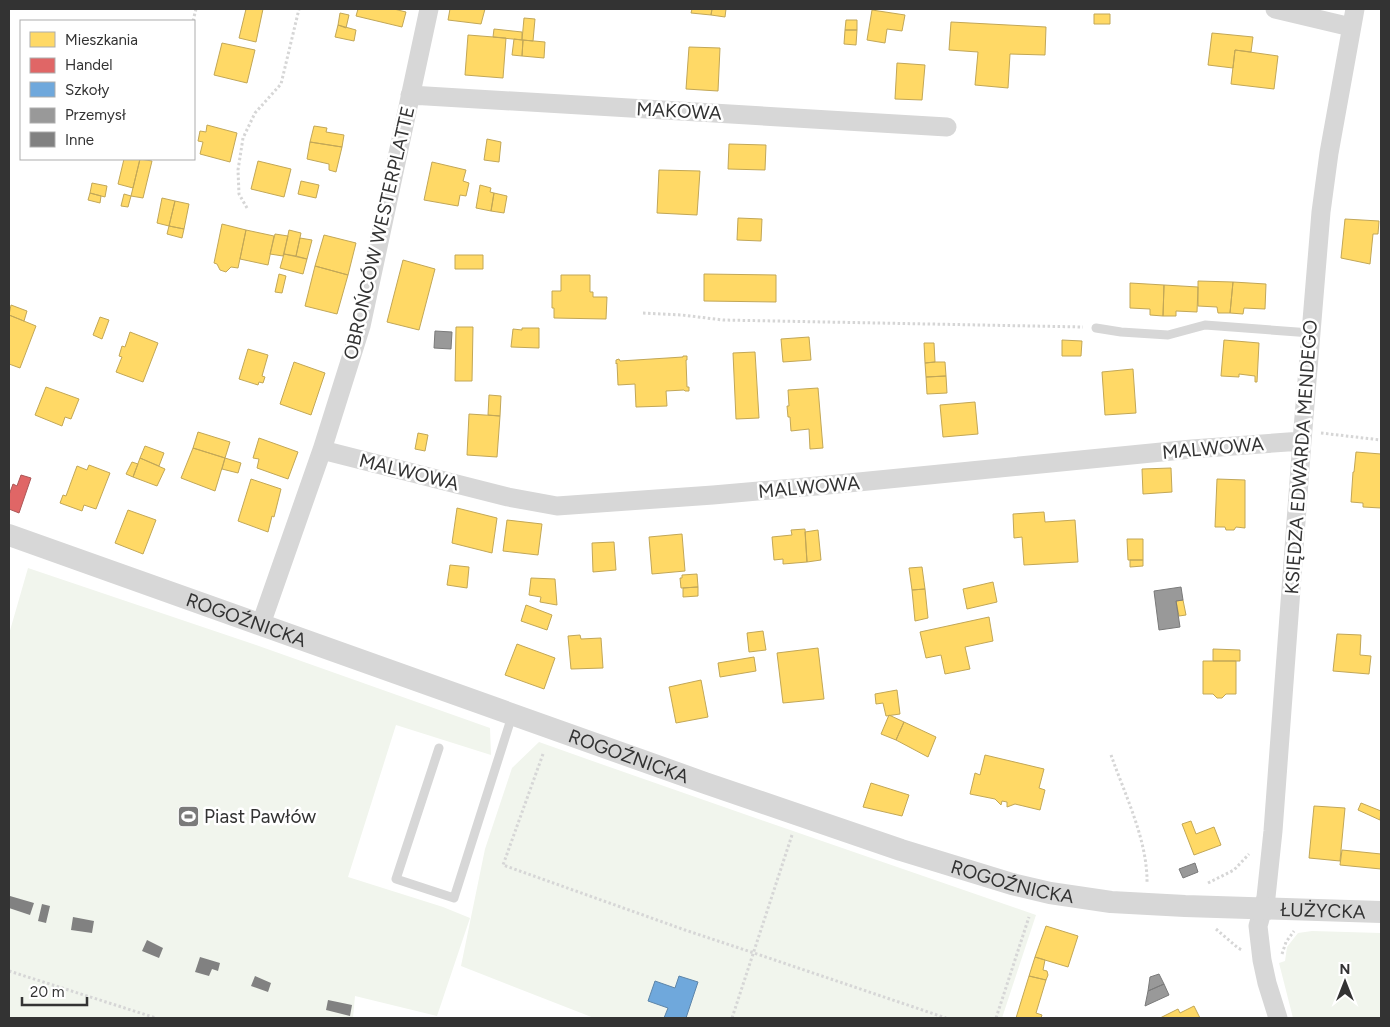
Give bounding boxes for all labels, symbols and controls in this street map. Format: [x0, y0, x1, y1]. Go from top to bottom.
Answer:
legend [20, 20, 195, 160]
text: Mieszkania [65, 31, 138, 49]
text: Handel [65, 56, 113, 74]
text: Szkoły [65, 81, 110, 99]
street label: MAKOWA [636, 97, 722, 125]
street label: OBROŃCÓW WESTERPLATTE [339, 104, 419, 362]
text: Przemysł [65, 106, 126, 124]
text: Inne [65, 131, 94, 149]
street label: KSIĘDZA EDWARDA MENDEGO [1280, 319, 1322, 595]
street label: MALWOWA [1161, 432, 1265, 464]
street label: MALWOWA [357, 448, 461, 496]
street label: MALWOWA [757, 471, 861, 503]
street label: ROGOŹNICKA [183, 588, 310, 652]
street label: ROGOŹNICKA [566, 724, 692, 788]
sports icon: Piast Pawłów [176, 804, 200, 828]
place label: Piast Pawłów [204, 805, 316, 828]
street label: ROGOŹNICKA [948, 855, 1075, 908]
street label: ŁUŻYCKA [1280, 897, 1366, 923]
north arrow [1320, 957, 1370, 1007]
text: N [1340, 961, 1350, 978]
scale bar [22, 974, 88, 1006]
text: 20 m [30, 983, 64, 1001]

